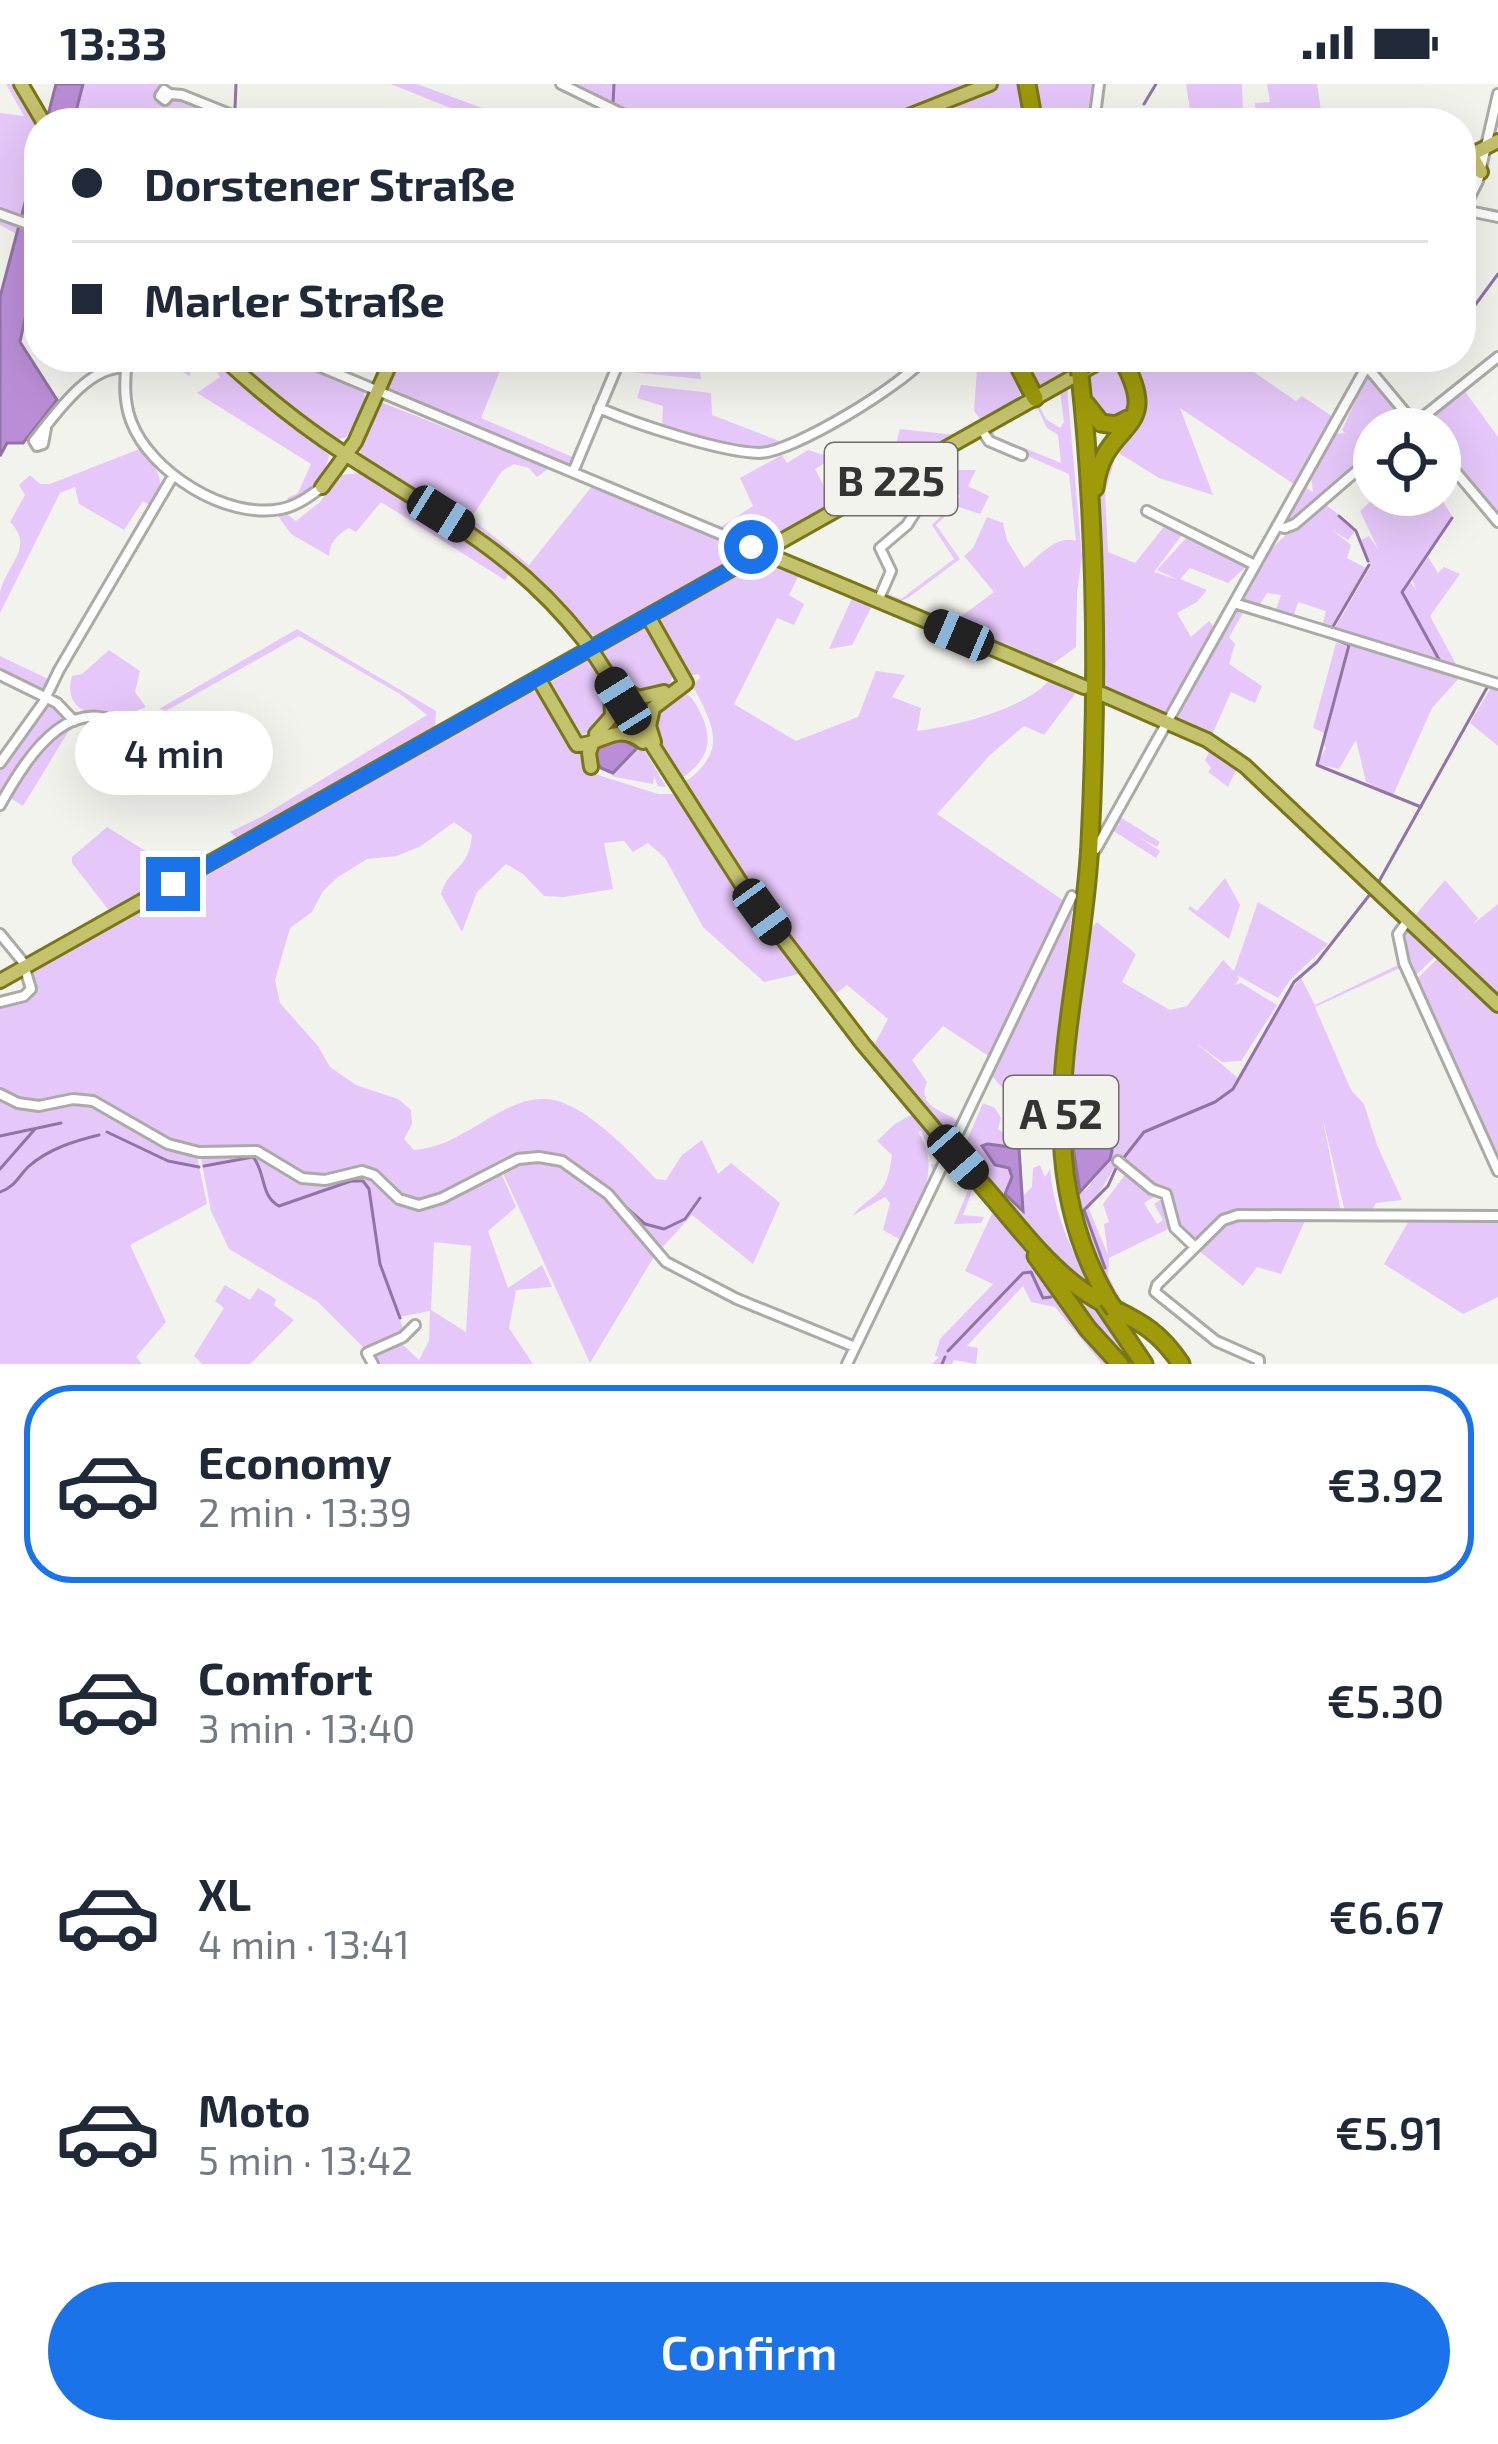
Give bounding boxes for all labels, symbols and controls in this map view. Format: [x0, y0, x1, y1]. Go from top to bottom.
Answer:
text: 13:33 [60, 15, 168, 69]
text: Dorstener Straße [144, 156, 515, 210]
text: Marler Straße [144, 272, 445, 326]
map controls [1353, 408, 1461, 516]
button: locate [1353, 408, 1461, 516]
road number: B 225 [825, 443, 957, 515]
car [401, 480, 481, 548]
route start [724, 520, 778, 574]
car [919, 604, 999, 666]
car [589, 661, 657, 741]
callout: 4 min [74, 710, 272, 794]
text: 4 min [124, 729, 224, 776]
route end [146, 857, 200, 911]
car [726, 872, 798, 952]
road number: A 52 [1004, 1076, 1118, 1148]
car [921, 1118, 995, 1196]
icon: car [54, 1430, 162, 1538]
text: Economy [198, 1434, 392, 1488]
text: €3.92 [1327, 1457, 1444, 1511]
text: 2 min · 13:39 [198, 1488, 412, 1535]
icon: car [54, 1646, 162, 1754]
text: Comfort [198, 1650, 373, 1704]
text: €5.30 [1327, 1673, 1444, 1727]
text: 3 min · 13:40 [198, 1704, 415, 1751]
icon: car [54, 1862, 162, 1970]
text: XL [198, 1866, 251, 1920]
text: €6.67 [1329, 1889, 1444, 1943]
text: 4 min · 13:41 [198, 1920, 410, 1967]
icon: car [54, 2078, 162, 2186]
text: Moto [198, 2082, 311, 2136]
text: €5.91 [1335, 2105, 1444, 2159]
text: 5 min · 13:42 [198, 2136, 413, 2183]
button: Confirm [48, 2282, 1450, 2420]

